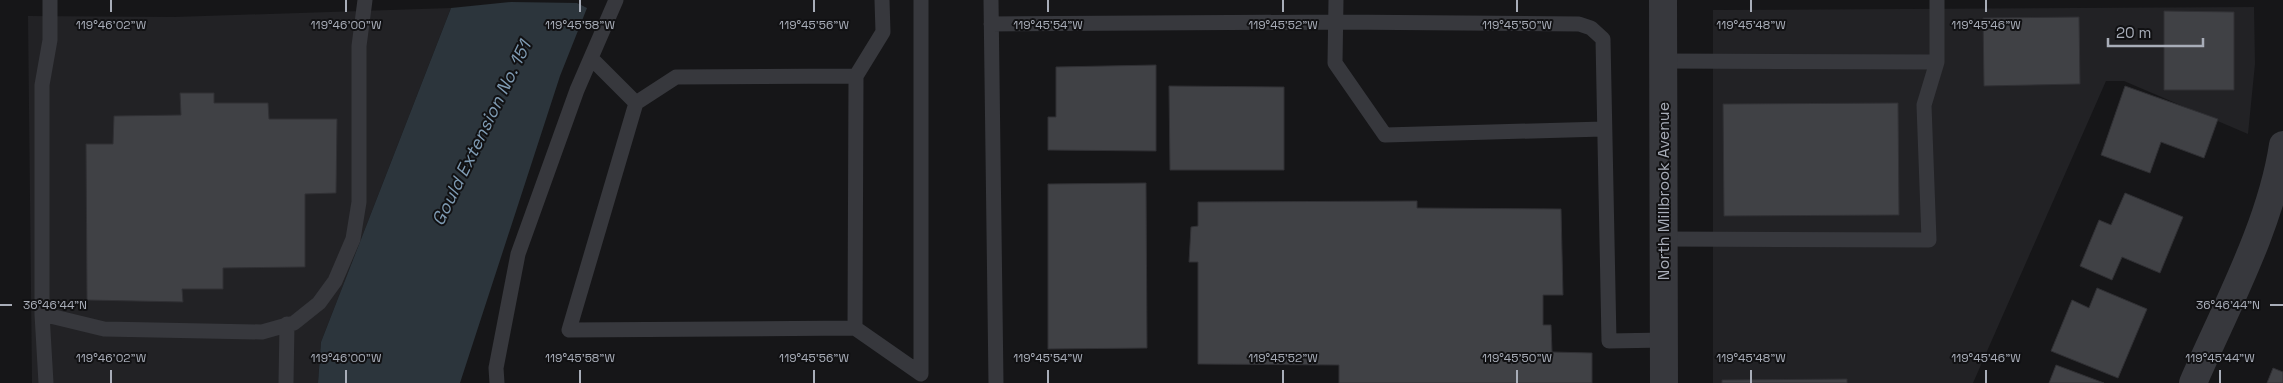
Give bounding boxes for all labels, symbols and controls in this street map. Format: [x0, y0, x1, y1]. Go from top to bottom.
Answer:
scale bar [2108, 15, 2203, 47]
text: 119°46'02"W [76, 17, 147, 33]
text: 119°46'00"W [311, 17, 382, 33]
text: 119°45'58"W [545, 17, 615, 33]
text: 119°45'56"W [779, 17, 849, 33]
text: 119°45'54"W [1013, 17, 1083, 33]
text: 119°45'52"W [1248, 17, 1318, 33]
text: 119°45'50"W [1482, 17, 1553, 33]
text: 119°45'48"W [1716, 17, 1786, 33]
text: 119°45'46"W [1951, 17, 2021, 33]
text: 20 m [2116, 23, 2151, 42]
water label: Gould Extension No. 151 [426, 35, 537, 229]
street label: North Millbrook Avenue [1653, 102, 1674, 280]
text: 36°46'44"N [23, 297, 87, 313]
text: 36°46'44"N [2196, 297, 2260, 313]
text: 119°46'02"W [76, 350, 147, 366]
text: 119°46'00"W [311, 350, 382, 366]
text: 119°45'58"W [545, 350, 615, 366]
text: 119°45'56"W [779, 350, 849, 366]
text: 119°45'54"W [1013, 350, 1083, 366]
text: 119°45'52"W [1248, 350, 1318, 366]
text: 119°45'50"W [1482, 350, 1553, 366]
text: 119°45'48"W [1716, 350, 1786, 366]
text: 119°45'46"W [1951, 350, 2021, 366]
text: 119°45'44"W [2185, 350, 2255, 366]

